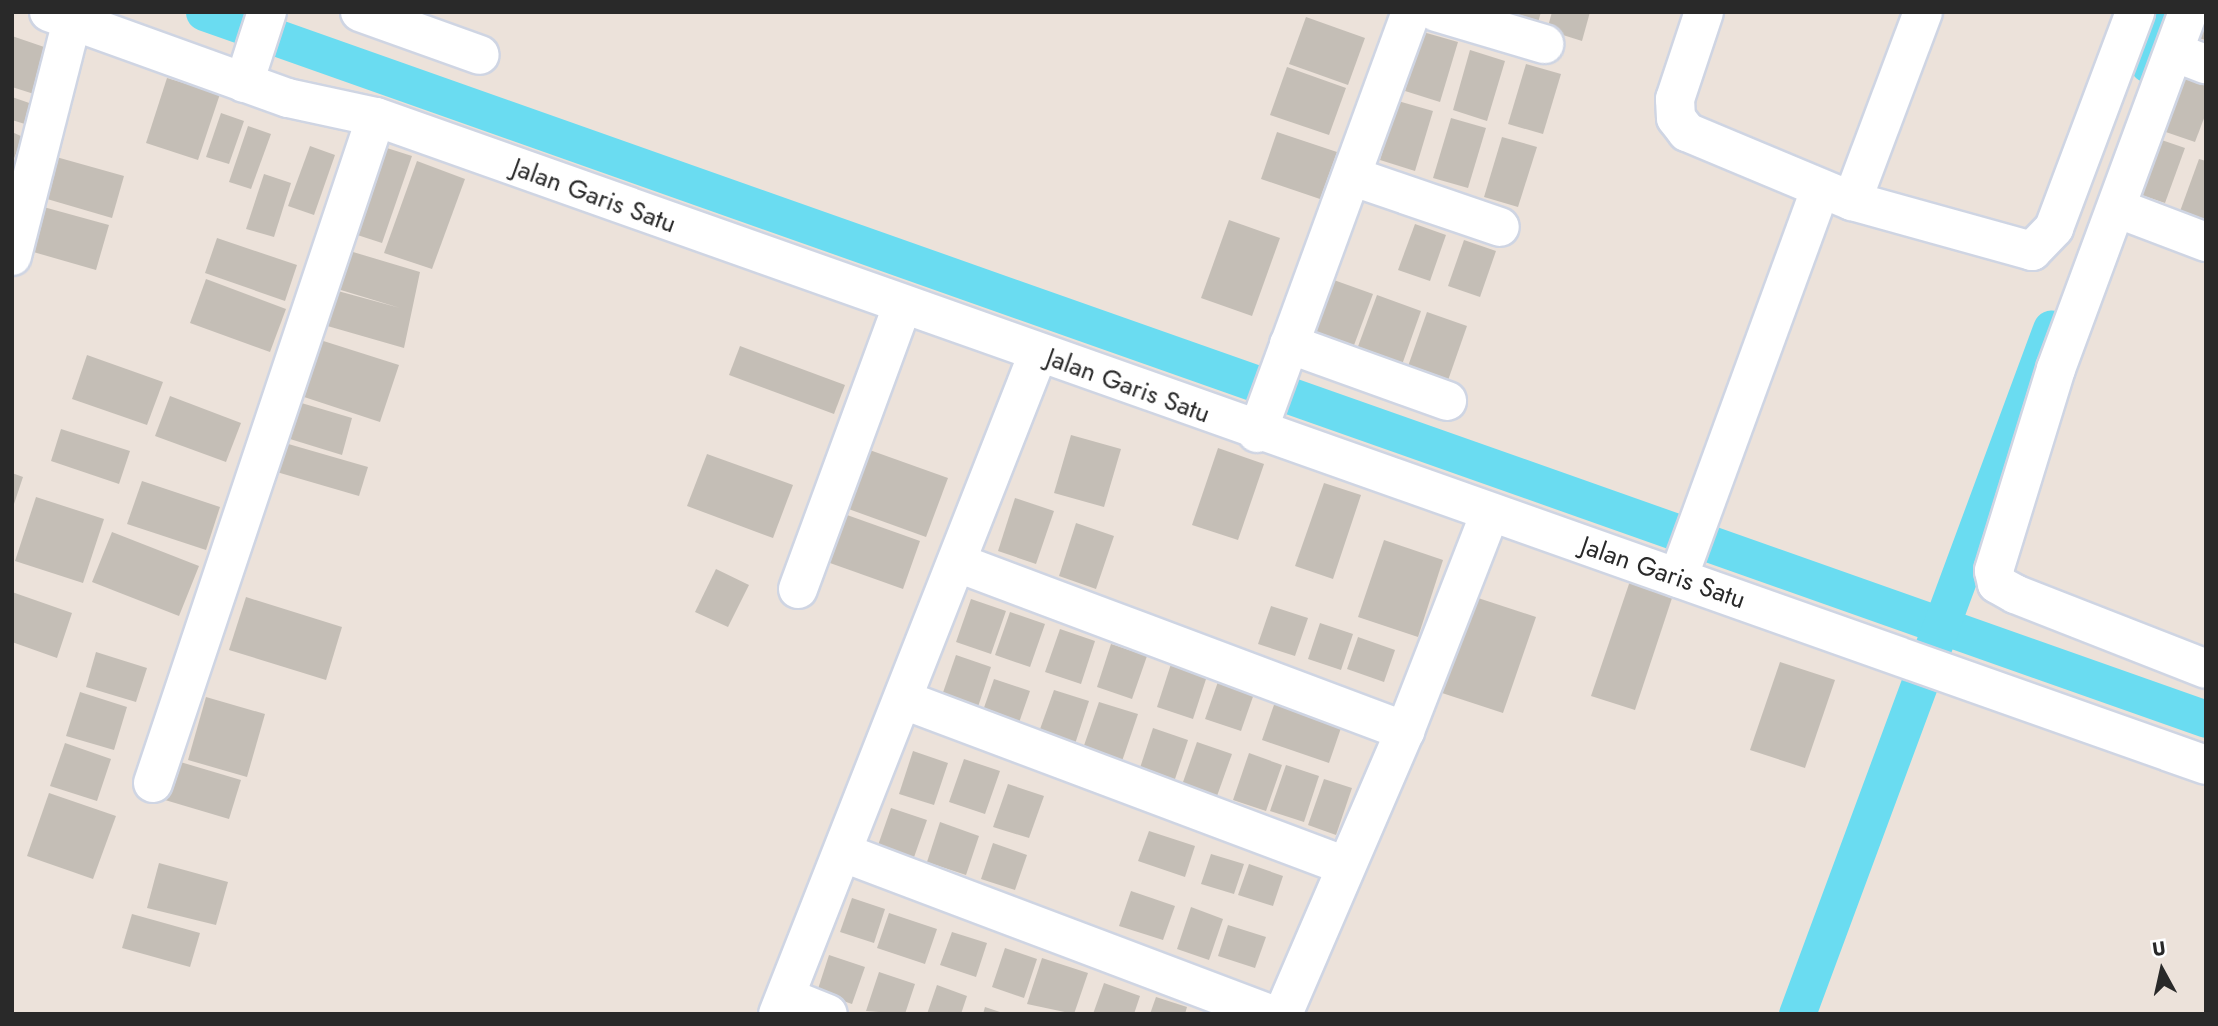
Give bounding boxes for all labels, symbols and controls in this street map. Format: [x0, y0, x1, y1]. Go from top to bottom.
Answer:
street label: Jalan Garis Satu [508, 152, 680, 240]
street label: Jalan Garis Satu [1042, 342, 1214, 430]
street label: Jalan Garis Satu [1577, 530, 1749, 616]
text: U [2151, 934, 2167, 963]
north arrow [2127, 935, 2197, 1005]

